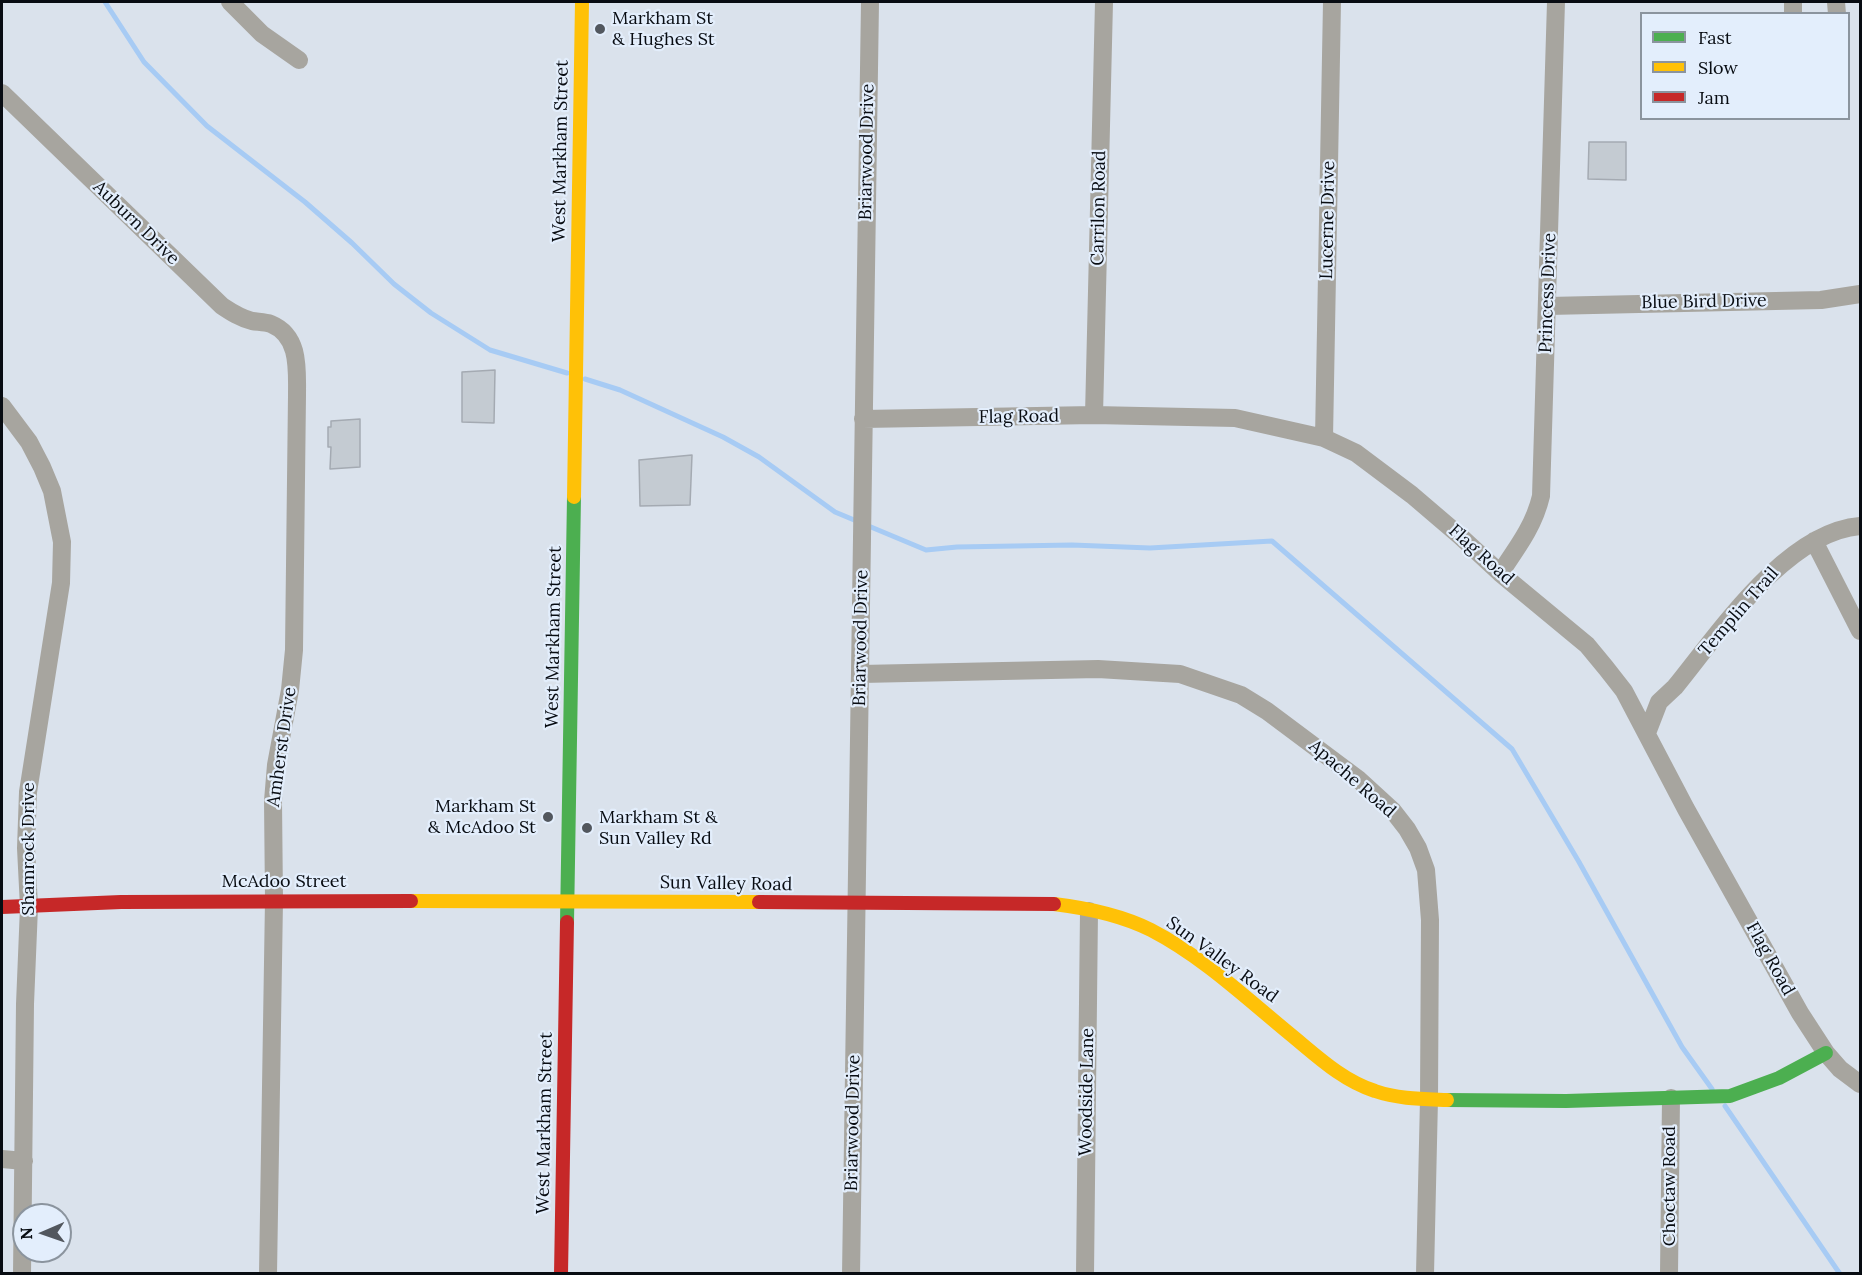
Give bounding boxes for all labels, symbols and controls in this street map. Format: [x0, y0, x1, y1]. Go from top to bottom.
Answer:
place label: Markham St & Hughes St [612, 8, 715, 50]
legend [1640, 12, 1850, 120]
marker: Markham St & Hughes St [593, 22, 607, 36]
text: Fast [1698, 26, 1732, 49]
text: Slow [1698, 56, 1738, 79]
street label: West Markham Street [549, 60, 573, 242]
street label: Briarwood Drive [855, 83, 879, 221]
text: Jam [1698, 86, 1730, 109]
street label: Carrilon Road [1087, 150, 1111, 266]
street label: Lucerne Drive [1316, 161, 1340, 279]
street label: Auburn Drive [88, 176, 184, 270]
street label: Princess Drive [1535, 232, 1561, 354]
street label: Blue Bird Drive [1641, 290, 1767, 314]
street label: Flag Road [979, 405, 1059, 429]
street label: Flag Road [1444, 520, 1518, 590]
street label: West Markham Street [542, 546, 566, 728]
street label: Templin Trail [1694, 563, 1784, 661]
street label: Briarwood Drive [849, 569, 873, 707]
street label: Amherst Drive [263, 686, 301, 808]
street label: Apache Road [1304, 735, 1400, 823]
street label: Shamrock Drive [18, 782, 40, 916]
place label: Markham St & McAdoo St [428, 796, 536, 838]
place label: Markham St & Sun Valley Rd [599, 807, 717, 850]
marker: Markham St & McAdoo St [541, 810, 555, 824]
marker: Markham St & Sun Valley Rd [580, 821, 594, 835]
street label: McAdoo Street [222, 871, 346, 893]
street label: Sun Valley Road [660, 872, 792, 896]
street label: Sun Valley Road [1162, 912, 1282, 1008]
street label: Flag Road [1741, 919, 1799, 999]
street label: Woodside Lane [1075, 1028, 1099, 1156]
street label: West Markham Street [533, 1032, 557, 1214]
street label: Briarwood Drive [841, 1054, 865, 1192]
street label: Choctaw Road [1659, 1126, 1681, 1246]
north arrow [12, 1203, 72, 1263]
text: N [16, 1227, 36, 1240]

